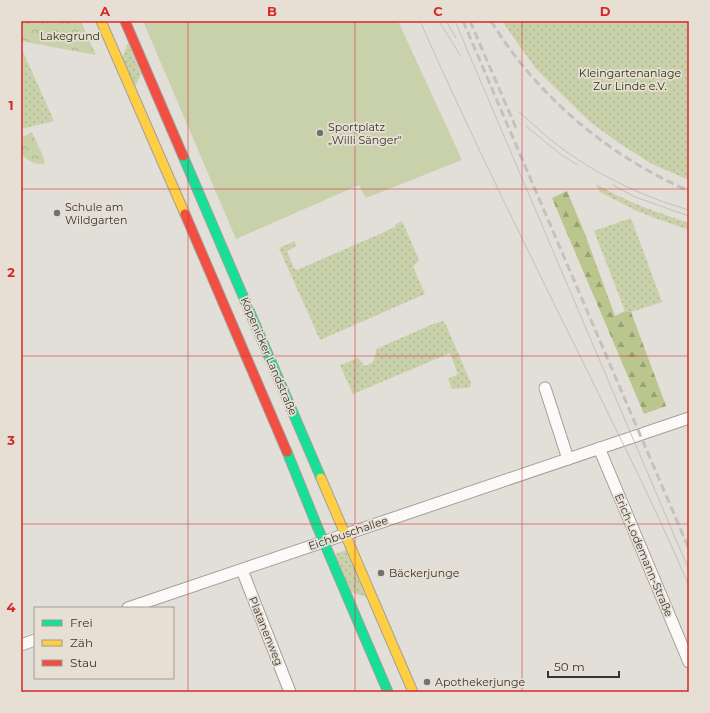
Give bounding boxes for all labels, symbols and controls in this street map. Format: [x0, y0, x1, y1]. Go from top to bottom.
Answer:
text: A [99, 3, 111, 19]
text: B [267, 3, 277, 19]
text: C [433, 3, 443, 19]
text: D [600, 3, 611, 19]
park label: Lakegrund [40, 29, 100, 43]
park label: Kleingartenanlage Zur Linde e.V. [579, 66, 682, 93]
text: 1 [8, 97, 14, 113]
place label: Sportplatz „Willi Sänger" [328, 120, 402, 147]
marker: Sportplatz „Willi Sänger" [315, 128, 325, 138]
place label: Schule am Wildgarten [65, 200, 127, 227]
marker: Schule am Wildgarten [52, 208, 62, 218]
text: 2 [7, 264, 15, 280]
street label: Köpenicker Landstraße [238, 295, 300, 418]
text: 3 [6, 432, 15, 448]
street label: Erich-Lodemann-Straße [612, 491, 676, 619]
street label: Eichbuschallee [306, 513, 390, 553]
place label: Bäckerjunge [389, 566, 460, 580]
marker: Bäckerjunge [376, 568, 386, 578]
street label: Platanenweg [246, 594, 286, 668]
text: 4 [7, 599, 16, 615]
legend [34, 607, 174, 679]
text: Frei [70, 615, 93, 630]
text: Zäh [70, 635, 93, 650]
scale bar [548, 653, 619, 679]
text: Stau [70, 655, 97, 670]
text: 50 m [554, 659, 585, 674]
place label: Apothekerjunge [435, 675, 526, 689]
marker: Apothekerjunge [422, 677, 432, 687]

